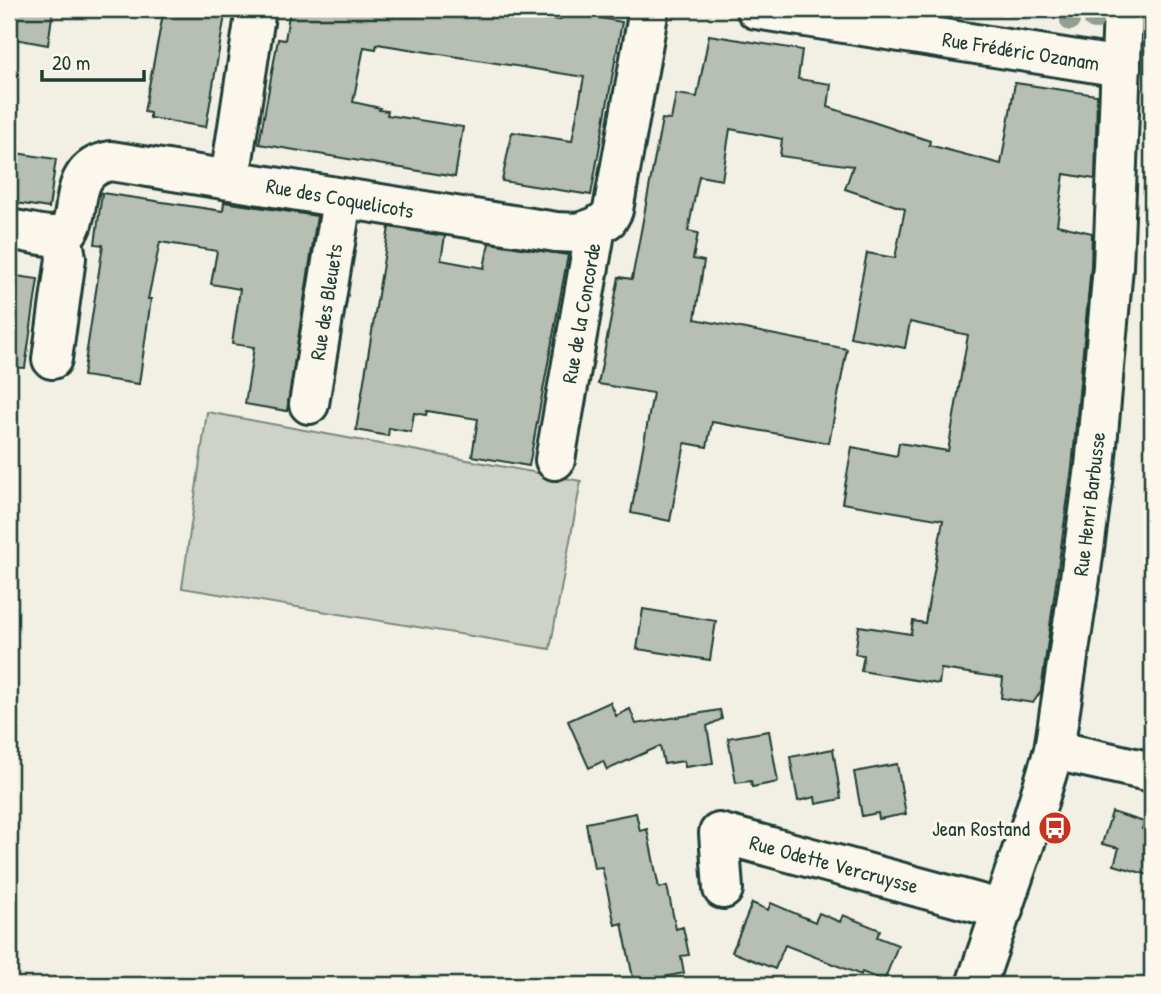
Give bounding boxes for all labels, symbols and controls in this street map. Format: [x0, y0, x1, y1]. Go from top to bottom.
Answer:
street label: Rue Frédéric Ozanam [940, 24, 1102, 78]
scale bar [42, 38, 144, 82]
text: 20 m [52, 48, 90, 77]
street label: Rue des Coquelicots [264, 171, 416, 225]
street label: Rue de la Concorde [554, 241, 608, 385]
street label: Rue des Bleuets [303, 242, 349, 362]
street label: Rue Henri Barbusse [1066, 430, 1112, 578]
bus stop icon: Jean Rostand [1036, 809, 1074, 847]
place label: Jean Rostand [932, 814, 1030, 843]
street label: Rue Odette Vercruysse [747, 828, 921, 900]

